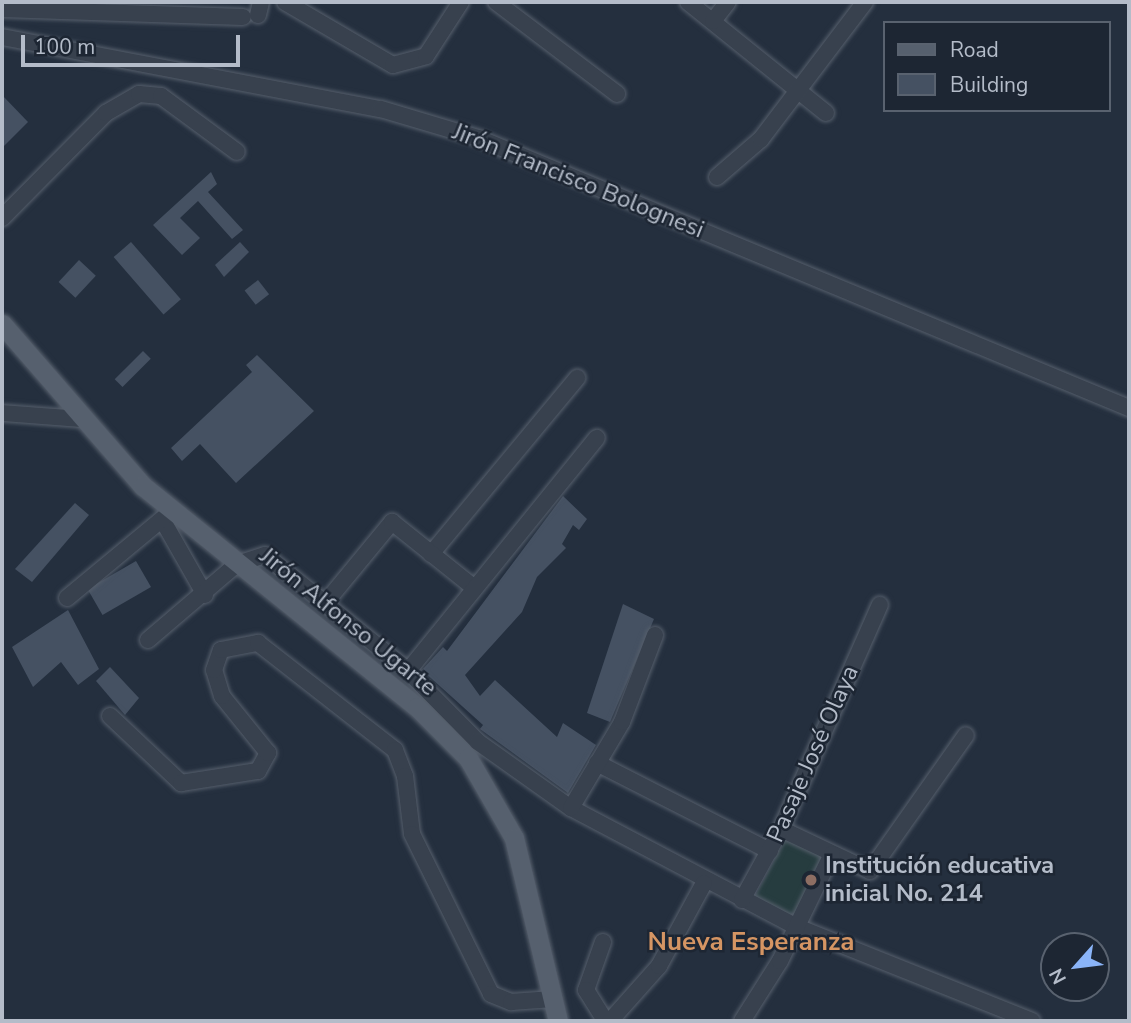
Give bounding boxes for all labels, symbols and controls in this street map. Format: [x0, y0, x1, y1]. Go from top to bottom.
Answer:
scale bar [24, 21, 243, 65]
legend [883, 21, 1110, 112]
text: 100 m [34, 33, 95, 61]
text: Road [950, 36, 999, 64]
text: Building [950, 71, 1028, 99]
street label: Jirón Francisco Bolognesi [448, 117, 708, 245]
street label: Jirón Alfonso Ugarte [254, 542, 442, 702]
street label: Pasaje José Olaya [761, 661, 865, 847]
place label: Institución educativa inicial No. 214 [825, 852, 1054, 908]
marker: Institución educativa inicial No. 214 [803, 872, 819, 888]
district label: Nueva Esperanza [648, 926, 854, 958]
north arrow [1040, 932, 1110, 1002]
text: N [1043, 964, 1073, 988]

